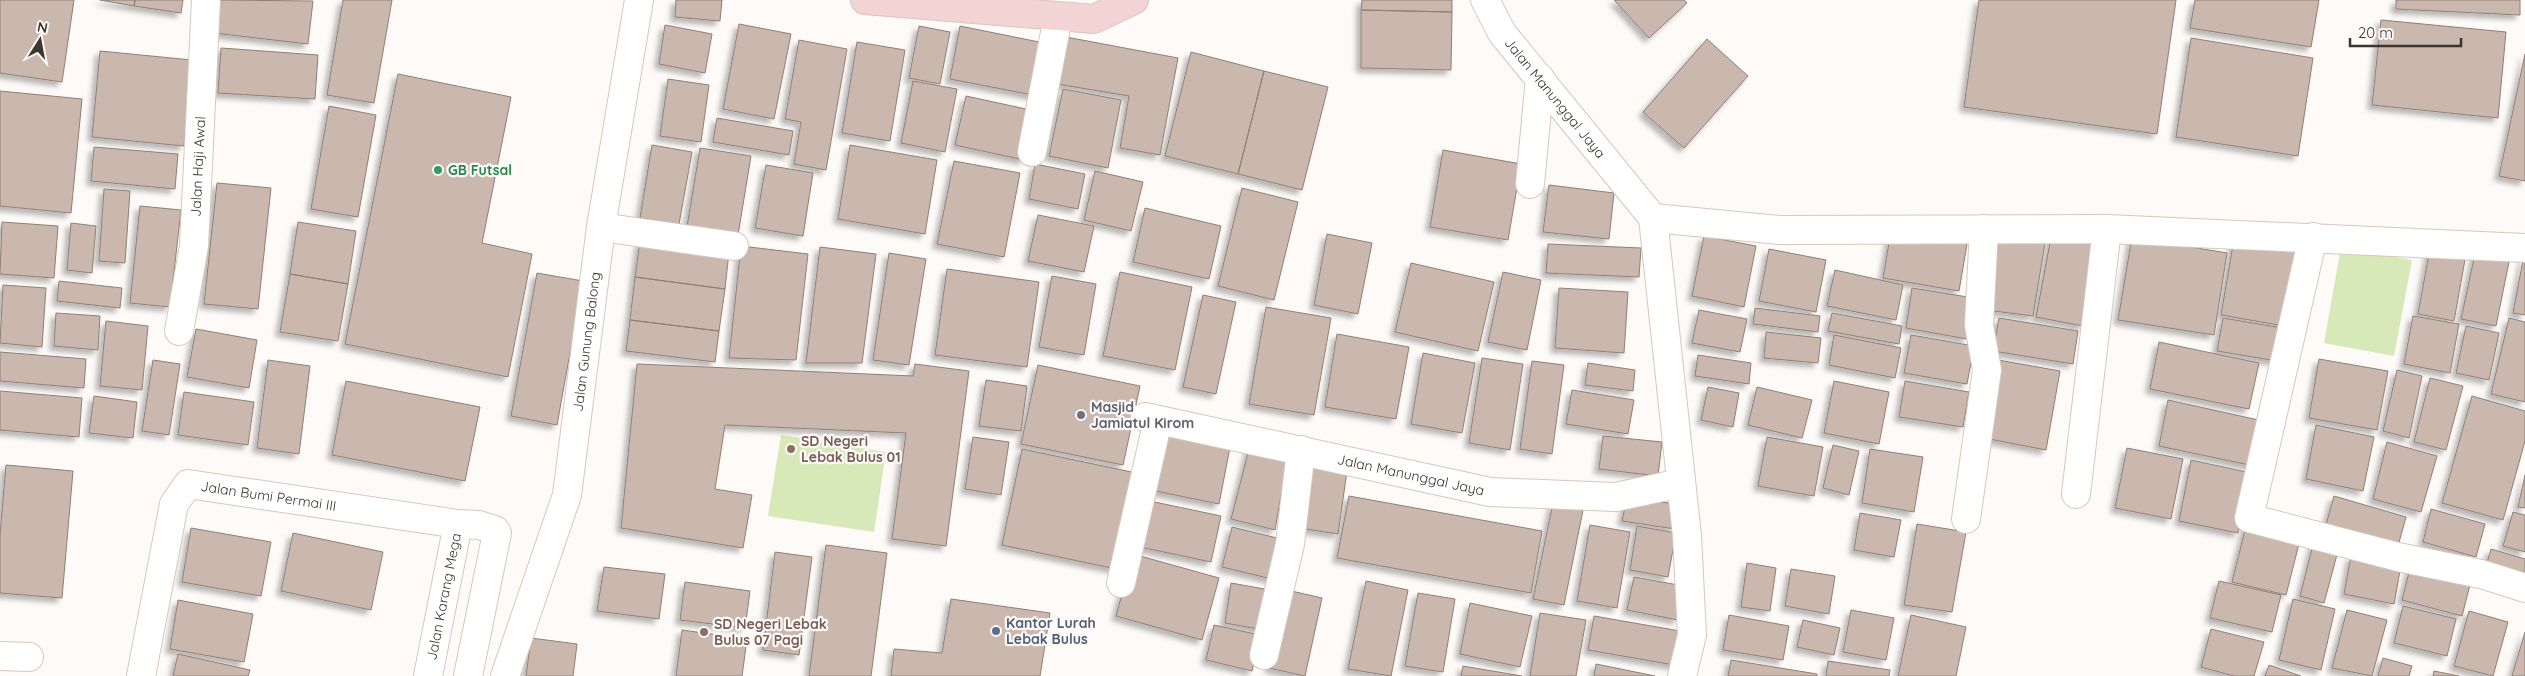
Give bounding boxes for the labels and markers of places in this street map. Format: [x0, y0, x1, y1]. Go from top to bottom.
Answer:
place label: GB Futsal [448, 161, 512, 179]
marker: GB Futsal [432, 164, 444, 176]
place label: Masjid Jamiatul Kirom [1091, 398, 1194, 432]
marker: Masjid Jamiatul Kirom [1075, 409, 1087, 421]
place label: SD Negeri Lebak Bulus 01 [801, 432, 901, 466]
marker: SD Negeri Lebak Bulus 01 [785, 443, 797, 455]
place label: Kantor Lurah Lebak Bulus [1006, 614, 1096, 648]
place label: SD Negeri Lebak Bulus 07 Pagi [714, 615, 827, 649]
marker: Kantor Lurah Lebak Bulus [990, 625, 1002, 637]
marker: SD Negeri Lebak Bulus 07 Pagi [698, 626, 710, 638]

